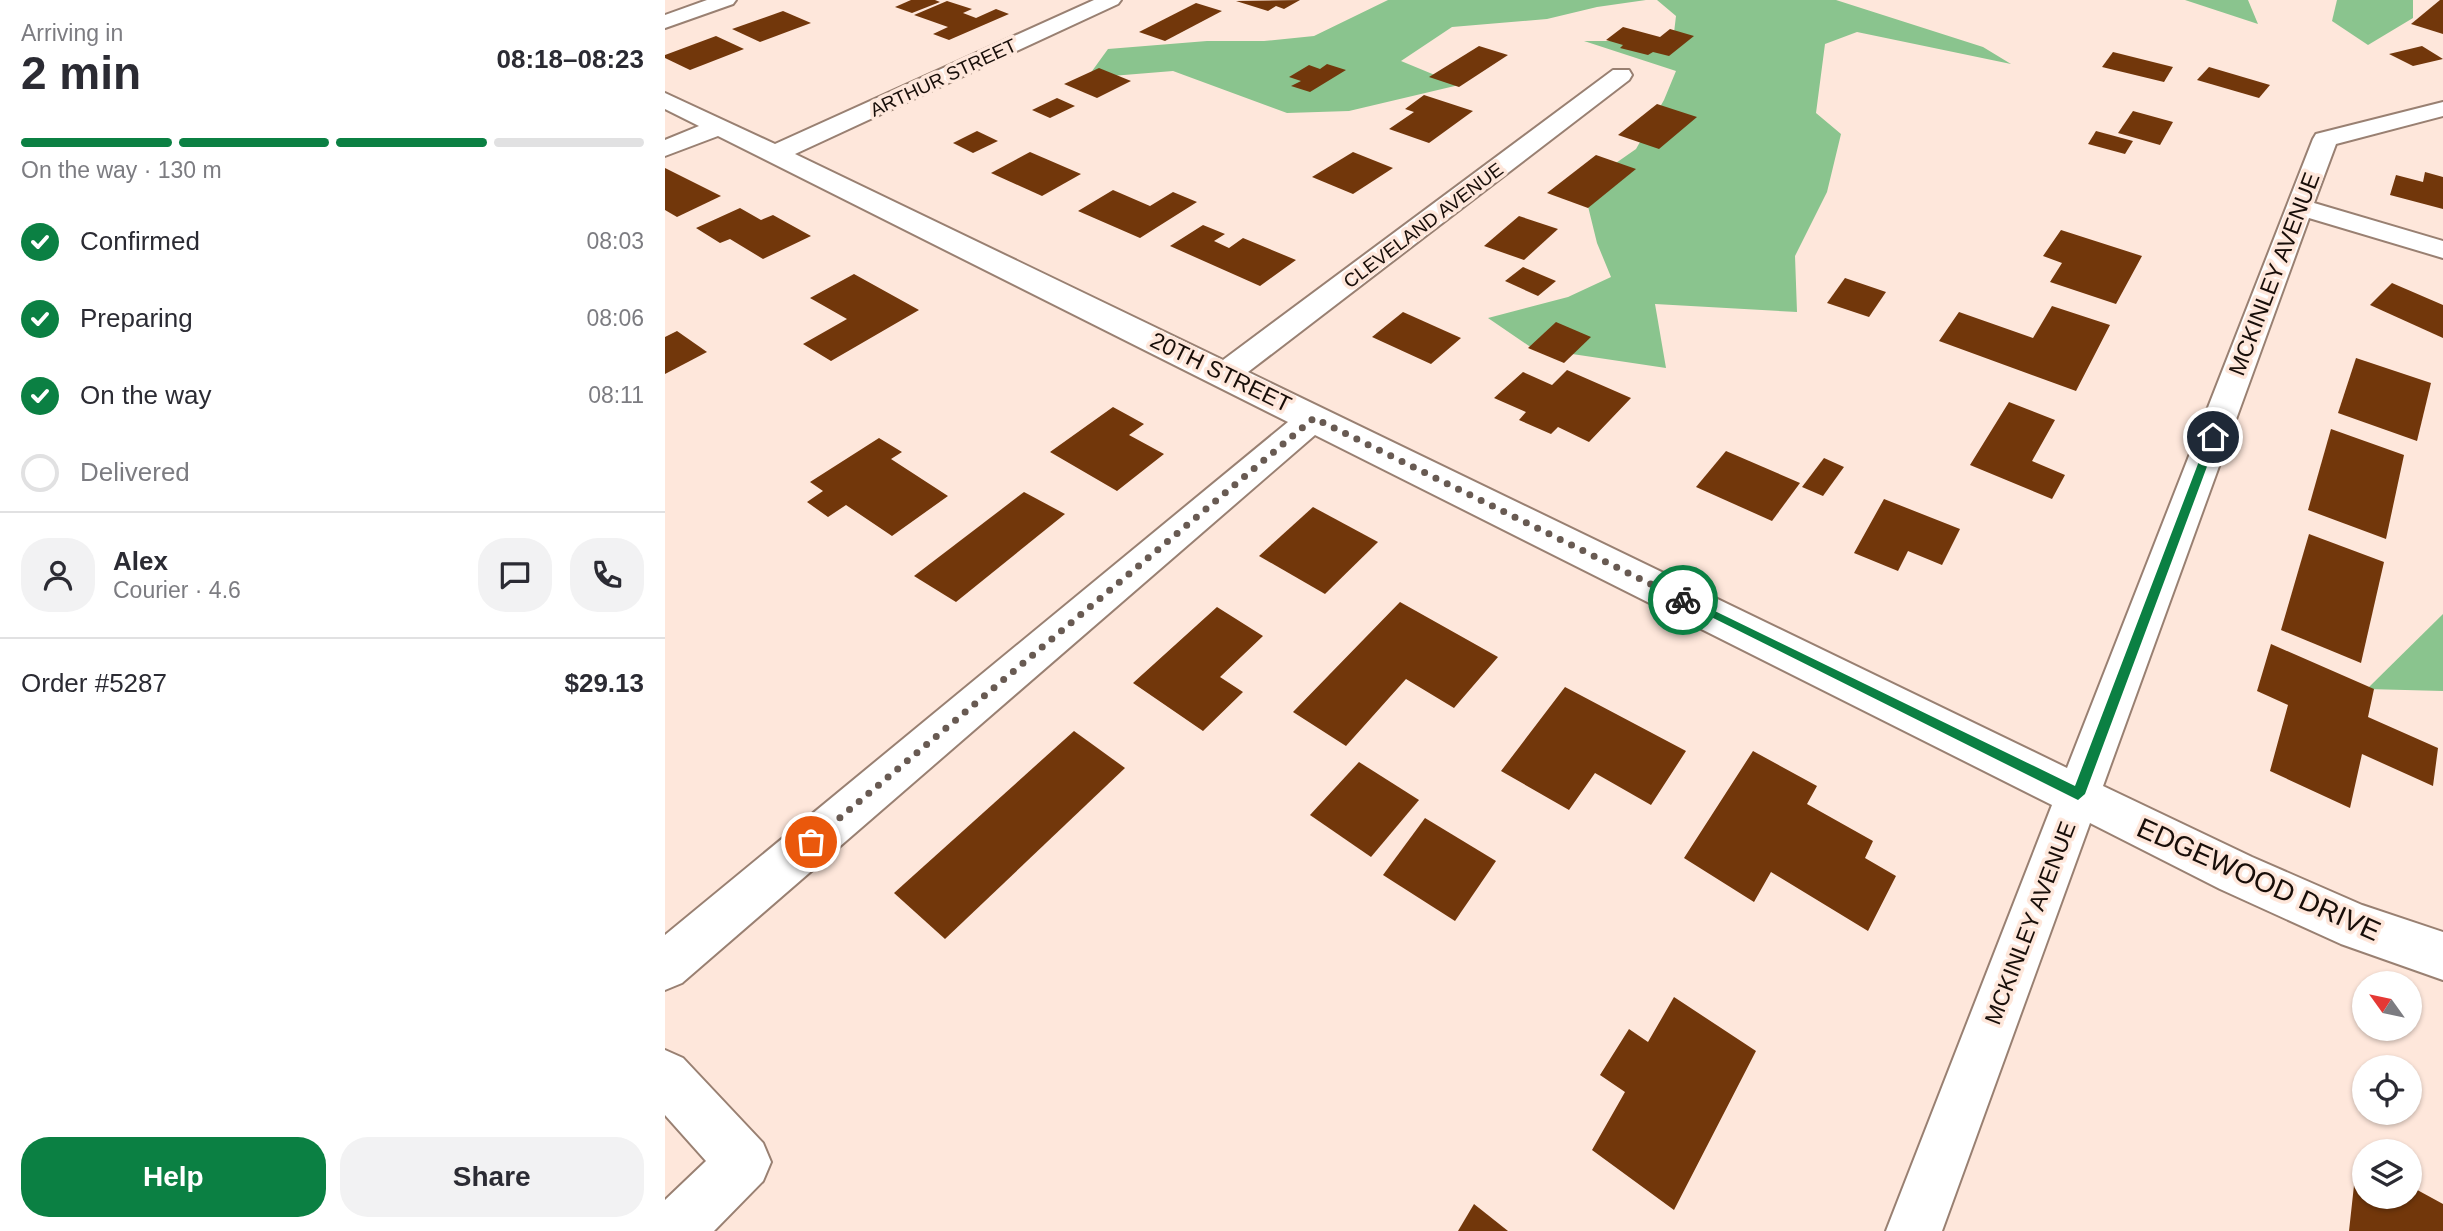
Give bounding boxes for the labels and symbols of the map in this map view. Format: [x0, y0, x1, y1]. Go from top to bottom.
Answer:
street label: ARTHUR STREET [867, 34, 1020, 121]
street label: CLEVELAND AVENUE [1340, 159, 1507, 292]
street label: MCKINLEY AVENUE [2223, 169, 2325, 379]
street label: 20TH STREET [1146, 327, 1296, 417]
pin [2183, 407, 2243, 467]
courier [1648, 565, 1718, 635]
pin [781, 812, 841, 872]
street label: EDGEWOOD DRIVE [2132, 812, 2385, 947]
street label: MCKINLEY AVENUE [1979, 818, 2081, 1028]
north arrow [2352, 971, 2422, 1041]

